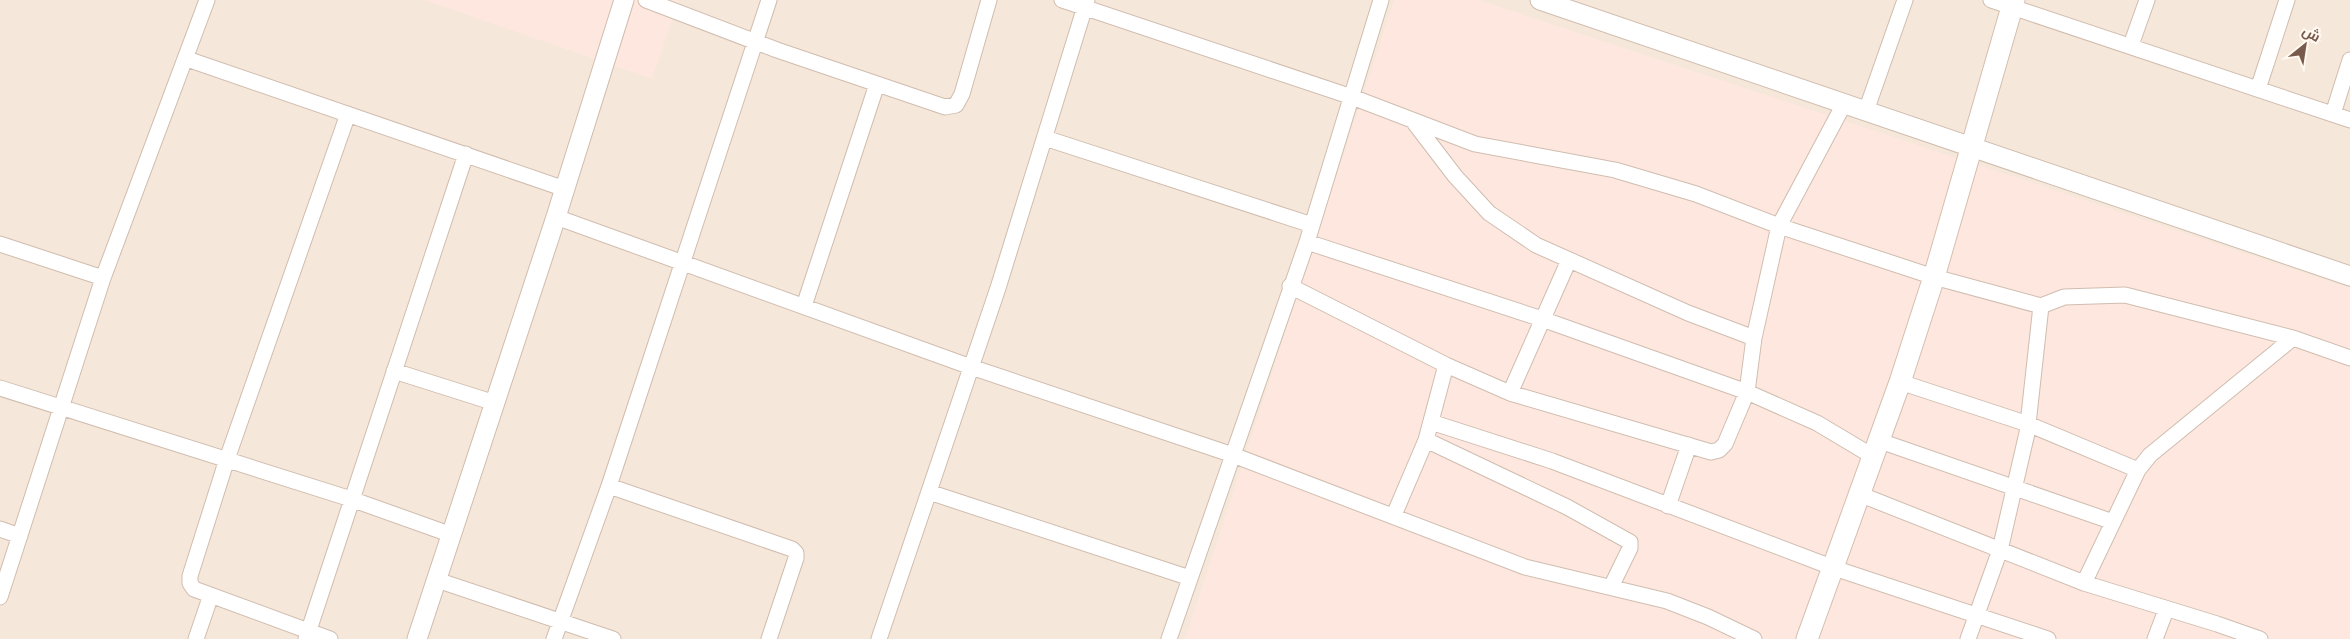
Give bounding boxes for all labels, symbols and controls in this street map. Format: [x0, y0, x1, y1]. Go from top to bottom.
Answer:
north arrow [2280, 20, 2330, 70]
text: ش [2299, 21, 2324, 46]

